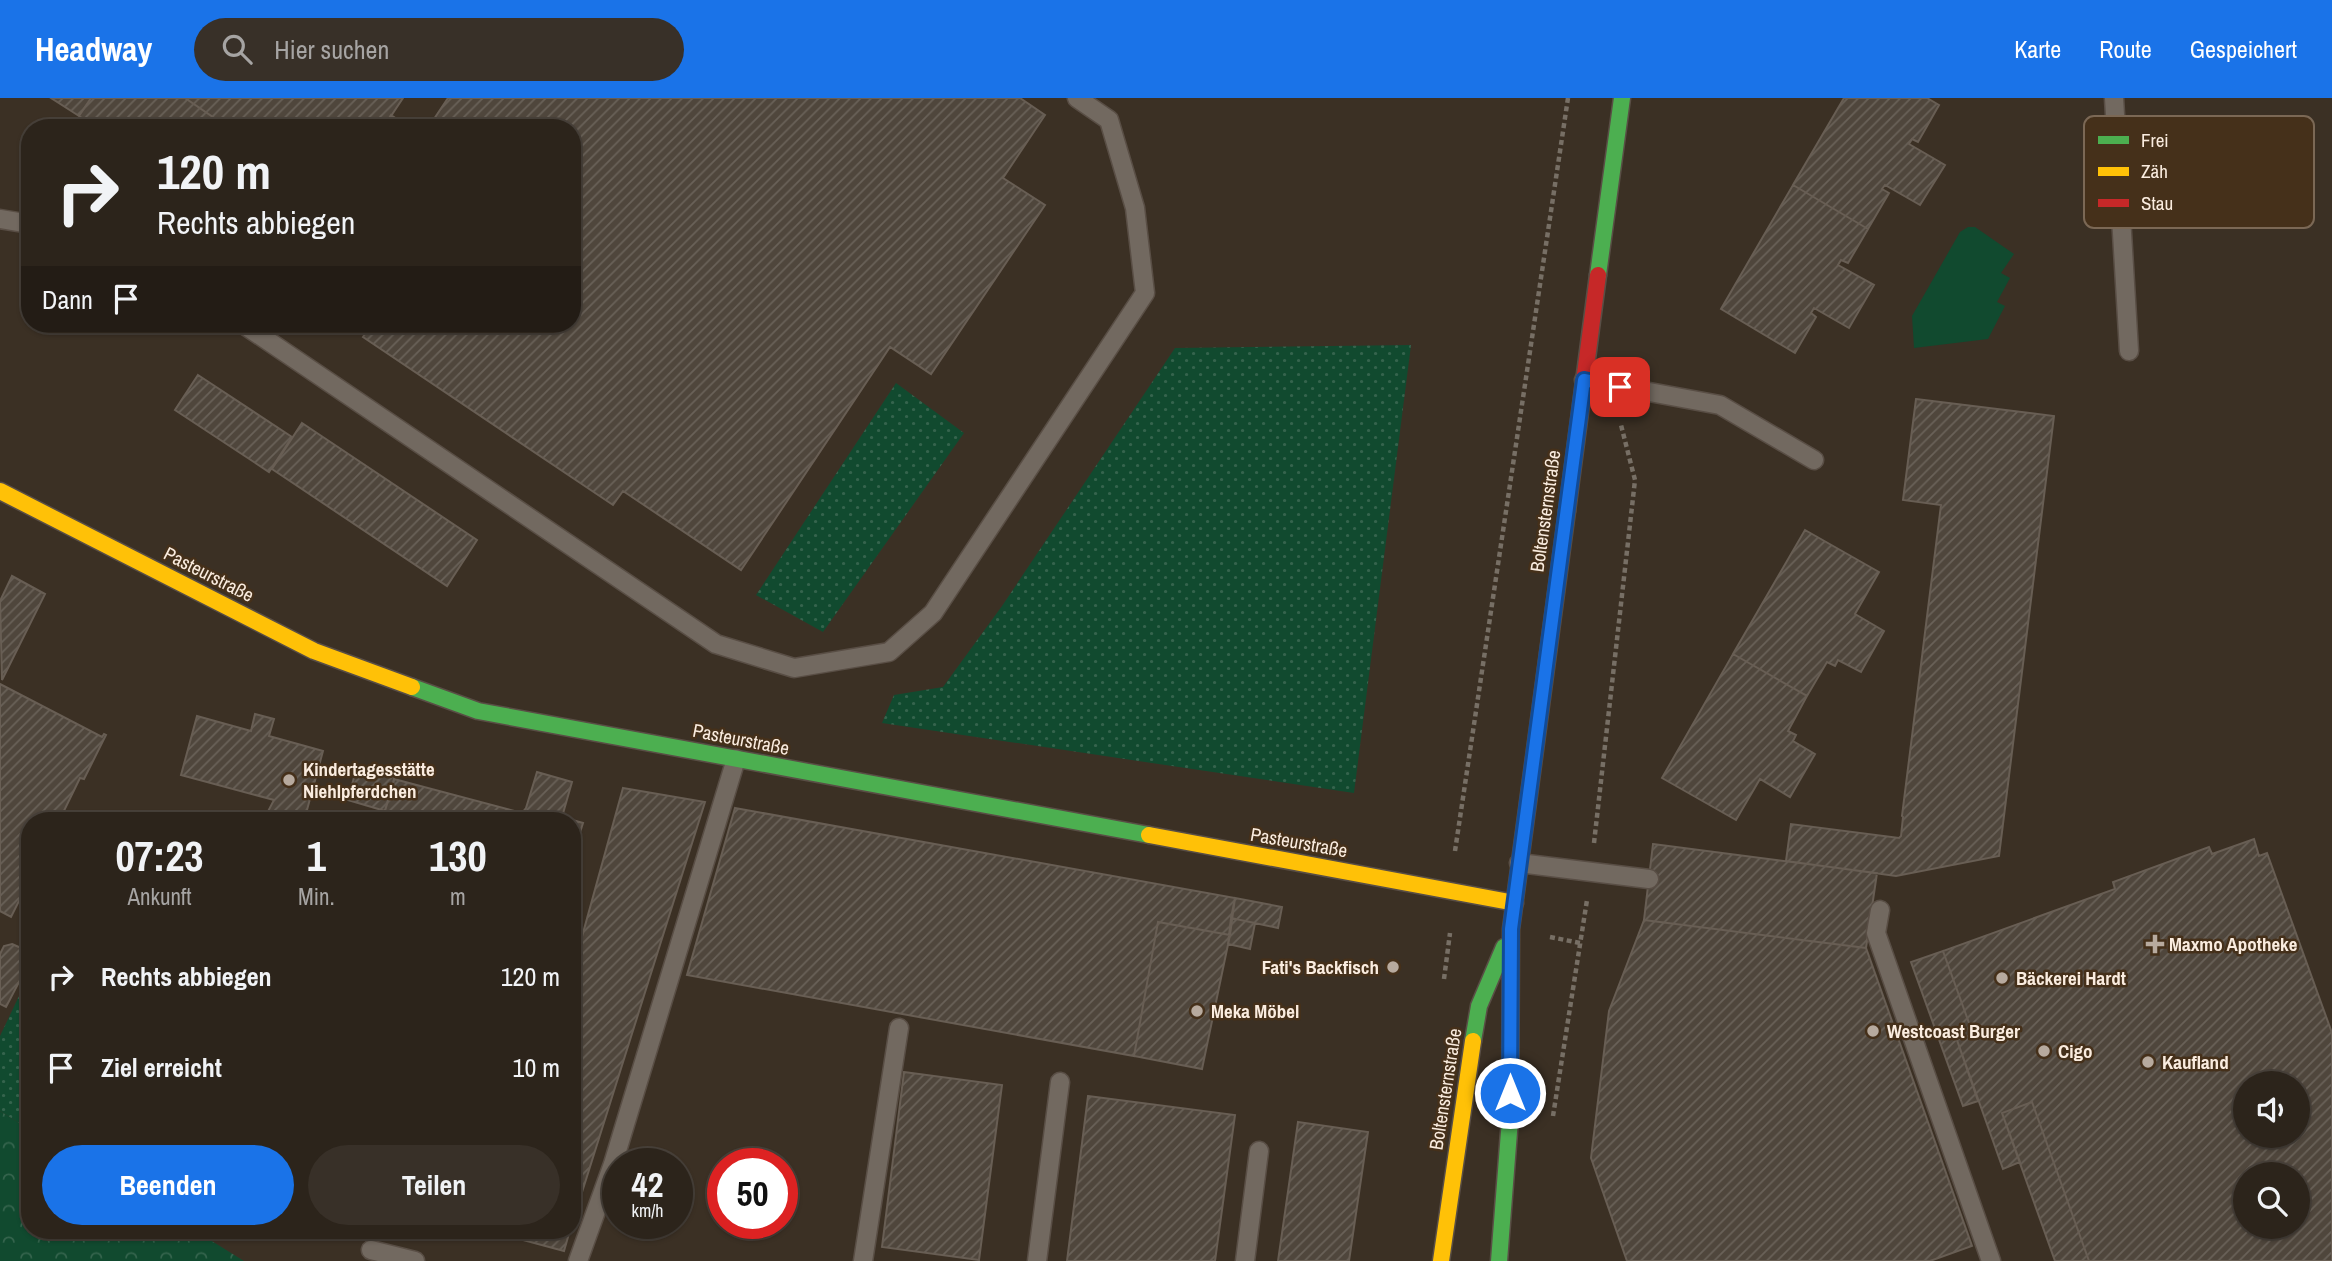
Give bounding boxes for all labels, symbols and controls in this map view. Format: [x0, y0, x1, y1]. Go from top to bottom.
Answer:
search box [194, 18, 684, 81]
text: Headway [35, 27, 152, 71]
icon: search [218, 30, 256, 68]
text: Hier suchen [274, 32, 389, 67]
text: Karte [2014, 33, 2061, 65]
text: Route [2099, 33, 2152, 65]
text: Gespeichert [2190, 33, 2297, 65]
legend [2084, 116, 2314, 228]
text: Frei [2141, 127, 2169, 153]
text: 120 m [157, 138, 271, 204]
icon: right [42, 147, 133, 238]
text: Zäh [2141, 158, 2168, 184]
text: Stau [2141, 190, 2173, 216]
text: Rechts abbiegen [157, 201, 355, 244]
icon: arrive [107, 280, 145, 318]
text: Dann [42, 282, 93, 317]
pin [1590, 357, 1650, 417]
icon: arrive [1601, 368, 1639, 406]
street label: Boltensternstraße [1524, 448, 1566, 574]
street label: Pasteurstraße [160, 540, 258, 608]
street label: Pasteurstraße [690, 717, 792, 761]
place label: Kindertagesstätte Niehlpferdchen [303, 756, 435, 804]
marker: Kindertagesstätte Niehlpferdchen [281, 772, 297, 788]
street label: Pasteurstraße [1249, 821, 1349, 863]
text: 07:23 [115, 828, 204, 884]
text: 1 [307, 828, 326, 884]
text: 130 [429, 828, 487, 884]
text: Ankunft [127, 881, 191, 912]
text: Min. [298, 881, 335, 912]
text: m [450, 881, 466, 912]
place label: Maxmo Apotheke [2169, 931, 2298, 957]
marker: Maxmo Apotheke [2147, 936, 2163, 952]
place label: Fati's Backfisch [1262, 954, 1379, 980]
icon: right [42, 958, 80, 996]
text: Rechts abbiegen [101, 959, 272, 994]
text: 120 m [501, 959, 560, 994]
marker: Fati's Backfisch [1385, 959, 1401, 975]
place label: Bäckerei Hardt [2016, 965, 2126, 991]
marker: Bäckerei Hardt [1994, 970, 2010, 986]
place label: Meka Möbel [1211, 998, 1299, 1024]
marker: Meka Möbel [1189, 1003, 1205, 1019]
place label: Westcoast Burger [1887, 1018, 2020, 1044]
marker: Westcoast Burger [1865, 1023, 1881, 1039]
street label: Boltensternstraße [1423, 1026, 1467, 1152]
place label: Cigo [2058, 1038, 2093, 1064]
marker: Cigo [2036, 1043, 2052, 1059]
icon: arrive [42, 1049, 80, 1087]
place label: Kaufland [2162, 1049, 2229, 1075]
text: Ziel erreicht [101, 1050, 222, 1085]
text: 10 m [513, 1050, 560, 1085]
marker: Kaufland [2140, 1054, 2156, 1070]
position arrow [1473, 1056, 1547, 1130]
map controls [2233, 1071, 2310, 1239]
button: sound [2233, 1071, 2310, 1148]
button: Beenden [42, 1145, 294, 1225]
button: Teilen [308, 1145, 560, 1225]
speed limit sign: 50 [707, 1148, 798, 1239]
text: 42 [632, 1161, 663, 1208]
button: search [2233, 1162, 2310, 1239]
text: km/h [632, 1198, 664, 1223]

